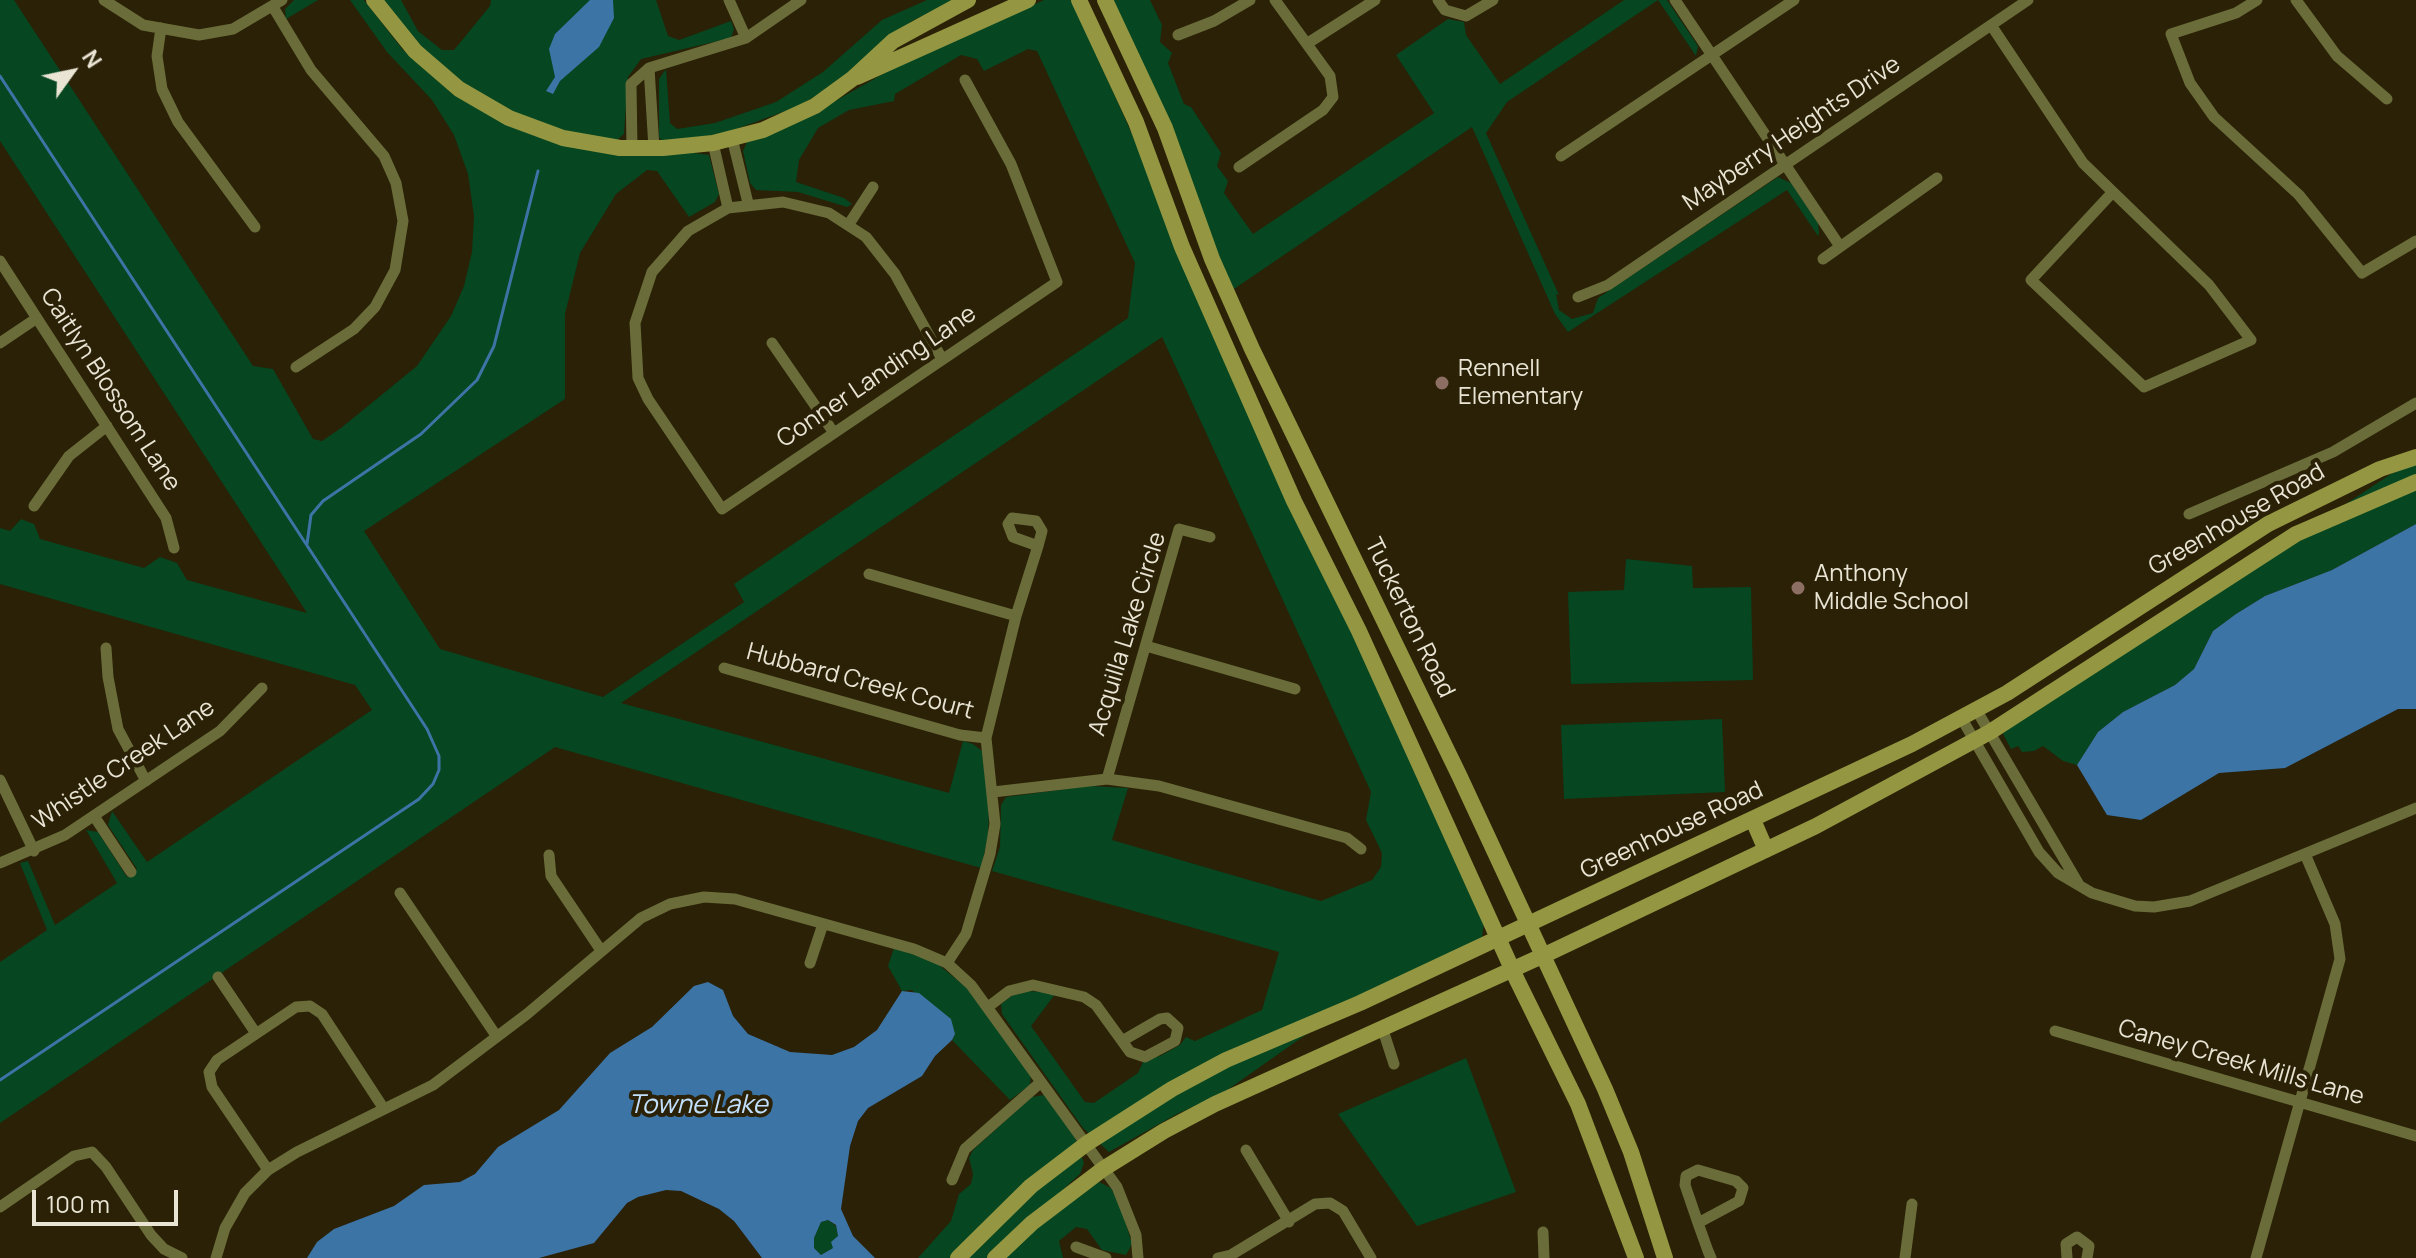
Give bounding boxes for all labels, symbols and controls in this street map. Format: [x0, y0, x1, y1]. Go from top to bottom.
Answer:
north arrow [32, 32, 112, 112]
text: N [75, 44, 109, 74]
street label: Mayberry Heights Drive [1678, 51, 1906, 217]
street label: Caitlyn Blossom Lane [34, 283, 186, 497]
street label: Conner Landing Lane [772, 300, 982, 454]
place label: Rennell Elementary [1458, 355, 1583, 411]
marker: Rennell Elementary [1433, 374, 1451, 392]
street label: Greenhouse Road [2144, 458, 2330, 582]
street label: Acquilla Lake Circle [1083, 529, 1173, 739]
street label: Tuckerton Road [1358, 533, 1460, 703]
place label: Anthony Middle School [1814, 560, 1969, 616]
marker: Anthony Middle School [1789, 579, 1807, 597]
street label: Hubbard Creek Court [743, 638, 977, 726]
street label: Whistle Creek Lane [28, 693, 220, 837]
street label: Greenhouse Road [1576, 776, 1768, 886]
street label: Caney Creek Mills Lane [2115, 1014, 2367, 1112]
water label: Towne Lake [628, 1090, 768, 1122]
scale bar [36, 1174, 182, 1224]
text: 100 m [46, 1187, 110, 1220]

